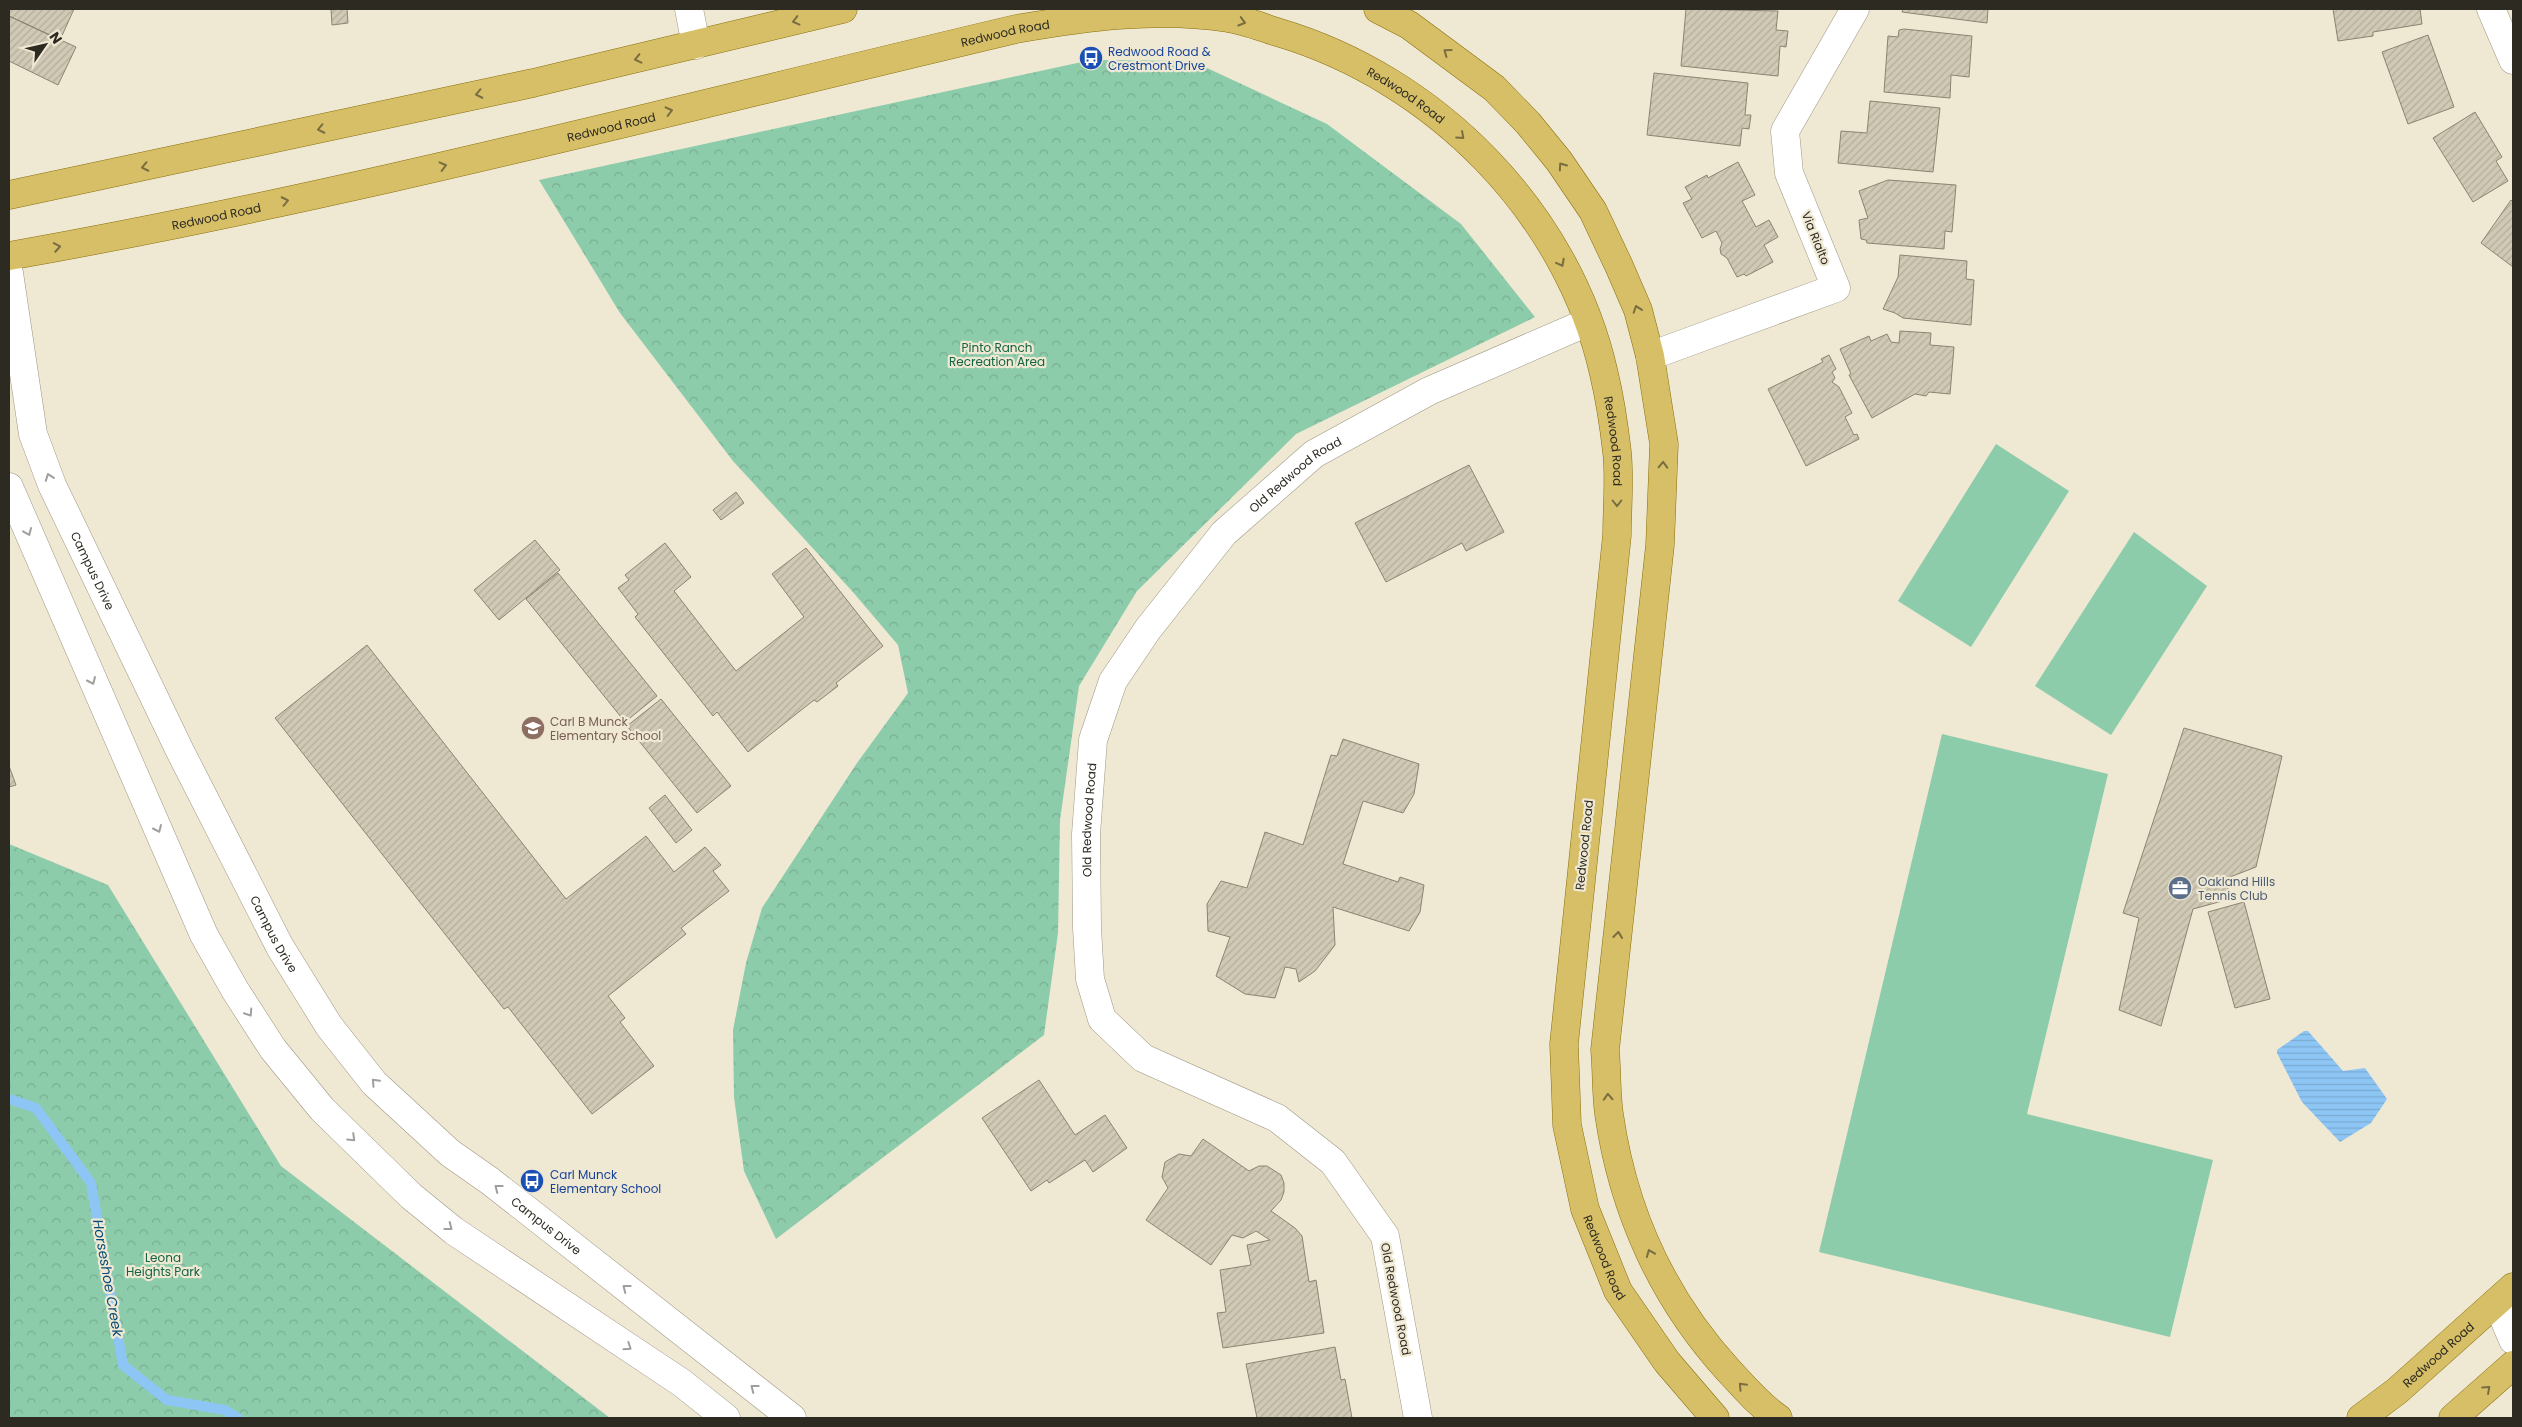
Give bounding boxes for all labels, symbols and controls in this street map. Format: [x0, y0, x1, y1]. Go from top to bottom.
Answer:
one-way arrow [792, 15, 800, 25]
street label: Redwood Road [959, 15, 1051, 50]
one-way arrow [1238, 16, 1246, 26]
north arrow [20, 20, 70, 70]
text: N [45, 28, 67, 48]
place label: Redwood Road & Crestmont Drive [1108, 43, 1211, 74]
bus stop icon: Redwood Road & Crestmont Drive [1078, 45, 1104, 71]
one-way arrow [1443, 49, 1453, 58]
one-way arrow [633, 53, 642, 64]
street label: Redwood Road [1364, 62, 1449, 127]
one-way arrow [475, 88, 484, 99]
one-way arrow [665, 106, 674, 117]
street label: Redwood Road [565, 108, 657, 145]
one-way arrow [316, 123, 325, 134]
one-way arrow [1456, 130, 1465, 139]
one-way arrow [141, 161, 150, 172]
one-way arrow [439, 161, 448, 172]
one-way arrow [1559, 162, 1568, 171]
one-way arrow [280, 196, 289, 207]
street label: Redwood Road [170, 198, 262, 233]
street label: Via Rialto [1798, 209, 1834, 267]
one-way arrow [52, 243, 61, 253]
one-way arrow [1555, 258, 1565, 267]
one-way arrow [1633, 305, 1643, 314]
park label: Pinto Ranch Recreation Area [949, 339, 1045, 370]
street label: Redwood Road [1600, 394, 1627, 486]
street label: Old Redwood Road [1245, 432, 1344, 516]
one-way arrow [1658, 461, 1668, 468]
one-way arrow [45, 473, 55, 481]
one-way arrow [1612, 500, 1622, 508]
one-way arrow [21, 527, 32, 536]
street label: Campus Drive [67, 528, 119, 612]
one-way arrow [86, 676, 97, 685]
place label: Carl B Munck Elementary School [550, 713, 661, 744]
school or university icon: Carl B Munck Elementary School [520, 715, 546, 741]
street label: Old Redwood Road [1077, 762, 1100, 877]
street label: Redwood Road [1571, 799, 1597, 891]
one-way arrow [151, 824, 162, 833]
place label: Oakland Hills Tennis Club [2198, 873, 2275, 904]
office icon: Oakland Hills Tennis Club [2167, 875, 2193, 901]
street label: Campus Drive [247, 892, 302, 975]
one-way arrow [1612, 931, 1623, 939]
one-way arrow [243, 1007, 253, 1016]
one-way arrow [372, 1079, 381, 1088]
one-way arrow [1603, 1093, 1614, 1101]
one-way arrow [346, 1132, 355, 1141]
place label: Carl Munck Elementary School [550, 1166, 661, 1197]
bus stop icon: Carl Munck Elementary School [519, 1168, 545, 1194]
one-way arrow [495, 1185, 504, 1193]
street label: Campus Drive [508, 1192, 585, 1258]
street label: Redwood Road [1580, 1212, 1630, 1303]
water label: Horseshoe Creek [88, 1218, 128, 1339]
one-way arrow [443, 1221, 452, 1229]
street label: Old Redwood Road [1377, 1241, 1415, 1357]
park label: Leona Heights Park [126, 1249, 201, 1280]
one-way arrow [1646, 1249, 1656, 1258]
one-way arrow [623, 1285, 632, 1293]
street label: Redwood Road [2399, 1318, 2477, 1391]
one-way arrow [622, 1340, 631, 1350]
one-way arrow [1739, 1382, 1748, 1391]
one-way arrow [750, 1385, 760, 1394]
one-way arrow [2482, 1386, 2491, 1395]

